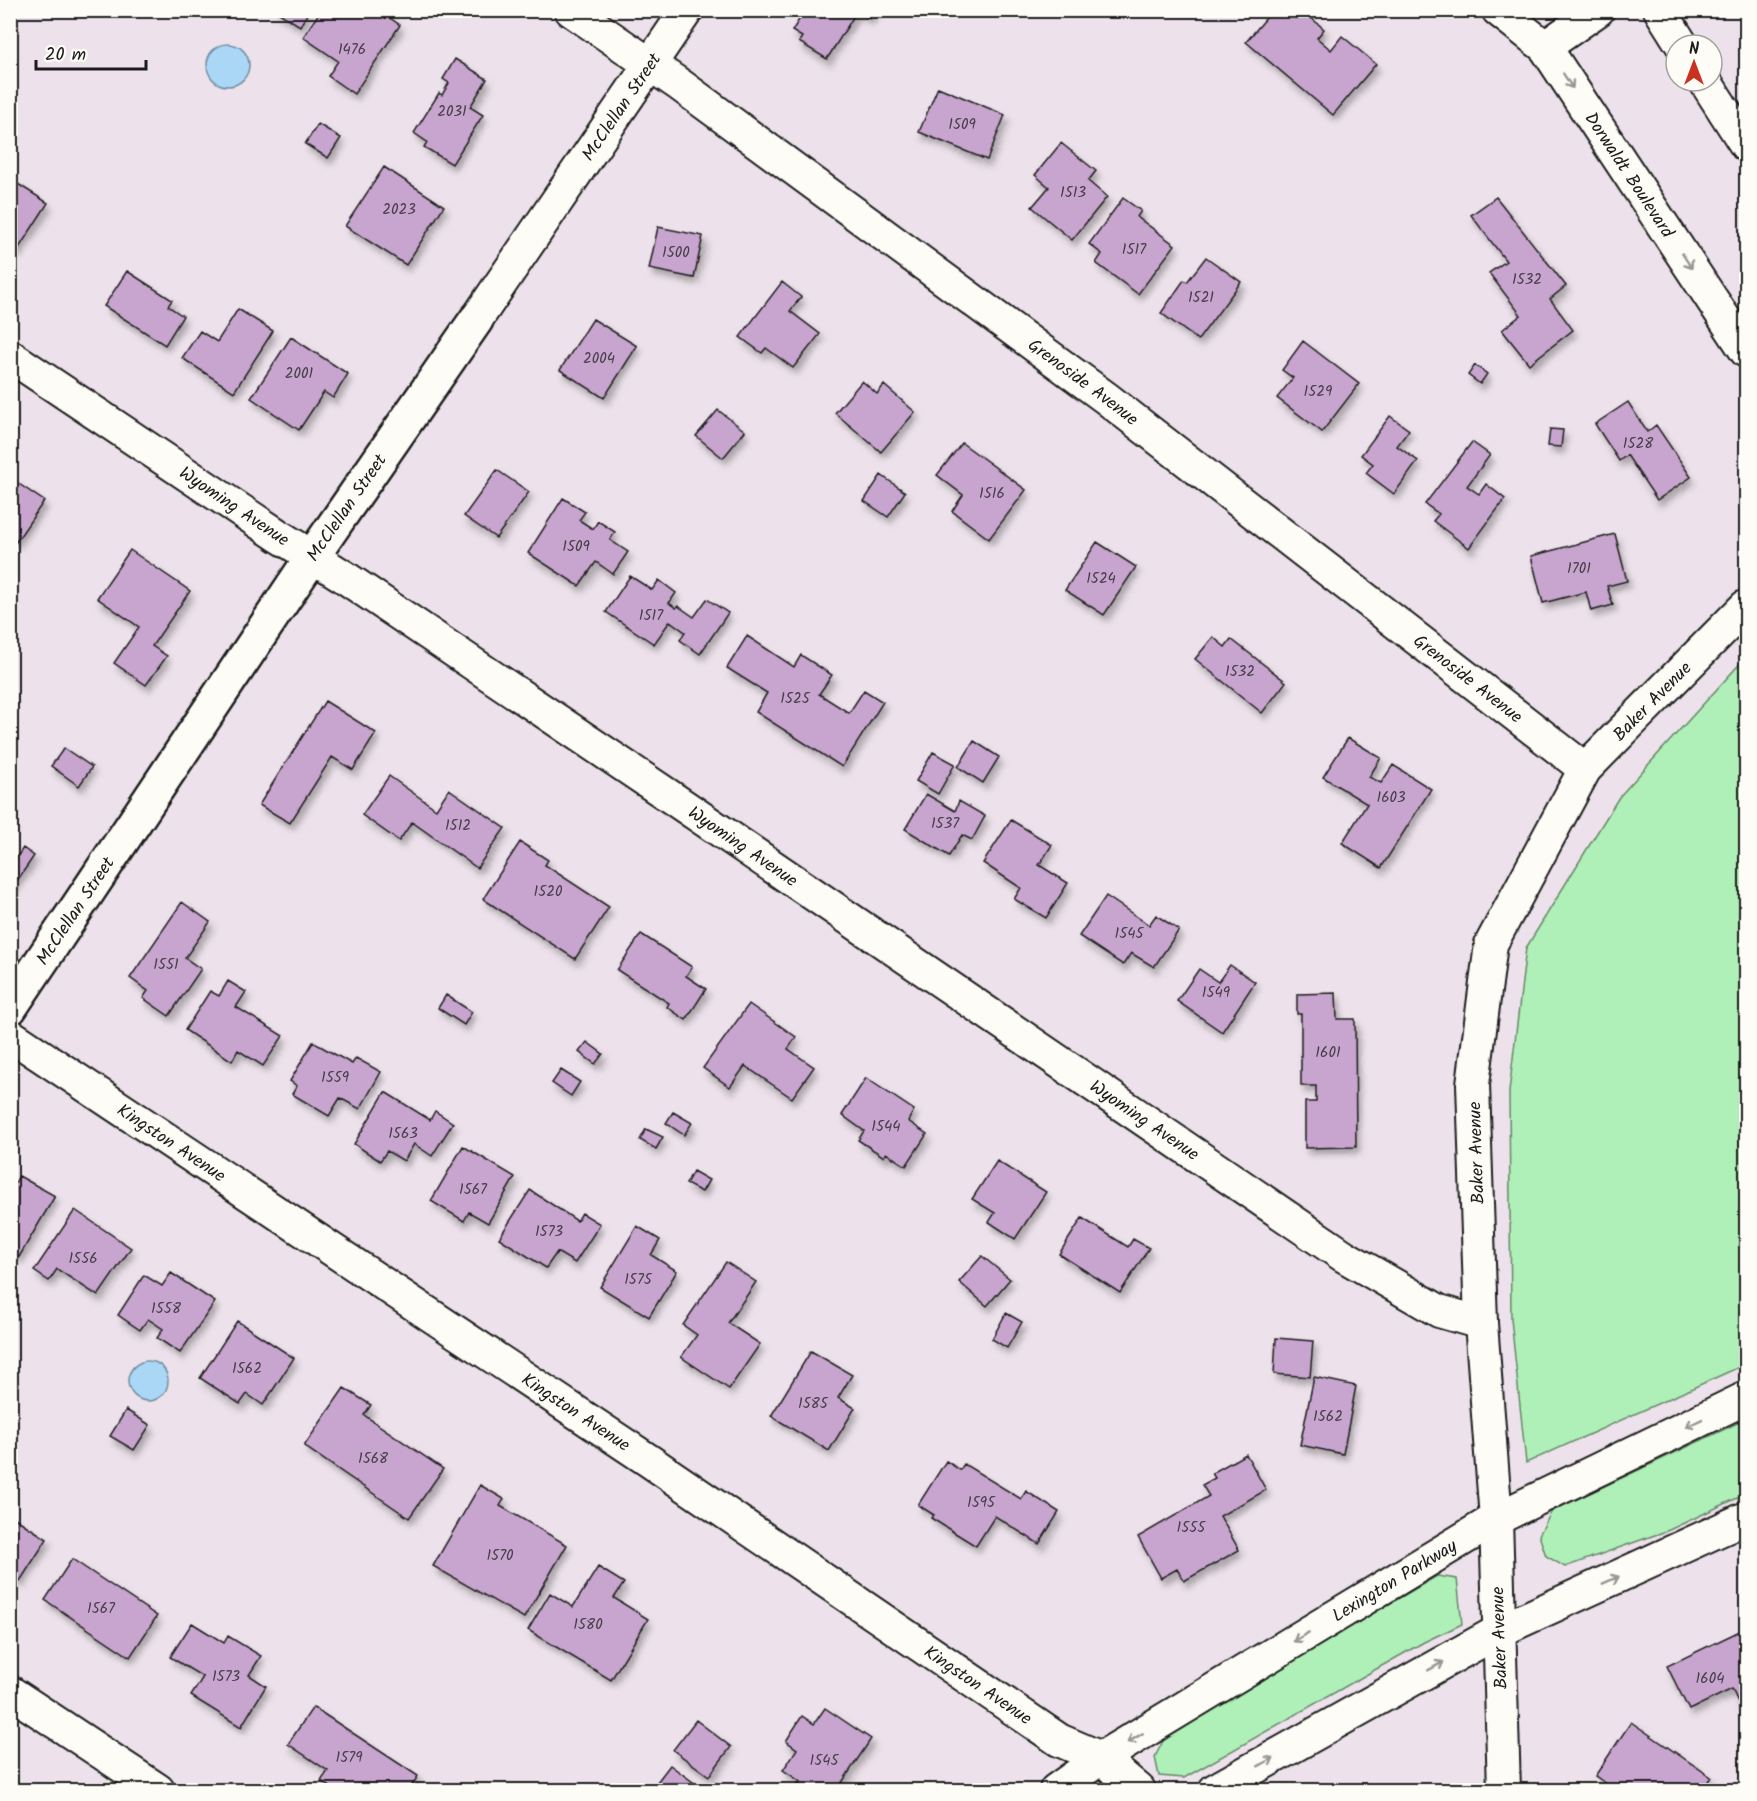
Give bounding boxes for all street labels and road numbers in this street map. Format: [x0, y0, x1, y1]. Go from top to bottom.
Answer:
street label: McClellan Street [575, 47, 670, 168]
street label: Dorwaldt Boulevard [1576, 107, 1681, 245]
street label: Grenoside Avenue [1021, 332, 1144, 434]
street label: McClellan Street [300, 448, 396, 568]
street label: Wyoming Avenue [172, 460, 295, 555]
street label: Grenoside Avenue [1406, 628, 1528, 732]
street label: Baker Avenue [1607, 655, 1700, 749]
street label: Wyoming Avenue [681, 800, 803, 896]
street label: McClellan Street [29, 851, 124, 972]
street label: Wyoming Avenue [1083, 1073, 1205, 1169]
street label: Kingston Avenue [110, 1097, 231, 1191]
street label: Baker Avenue [1461, 1101, 1494, 1205]
street label: Kingston Avenue [515, 1366, 635, 1460]
street label: Lexington Parkway [1327, 1532, 1464, 1631]
street label: Baker Avenue [1484, 1586, 1517, 1690]
street label: Kingston Avenue [917, 1639, 1037, 1734]

